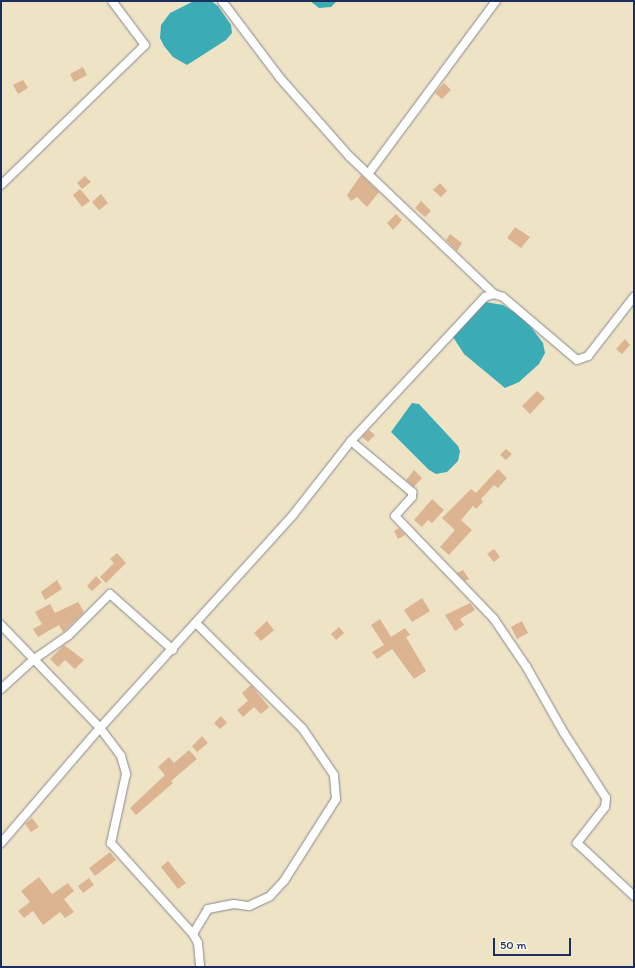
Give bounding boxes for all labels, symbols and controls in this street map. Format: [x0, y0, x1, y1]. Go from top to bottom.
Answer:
scale bar [495, 930, 573, 956]
text: 50 m [500, 938, 526, 952]

